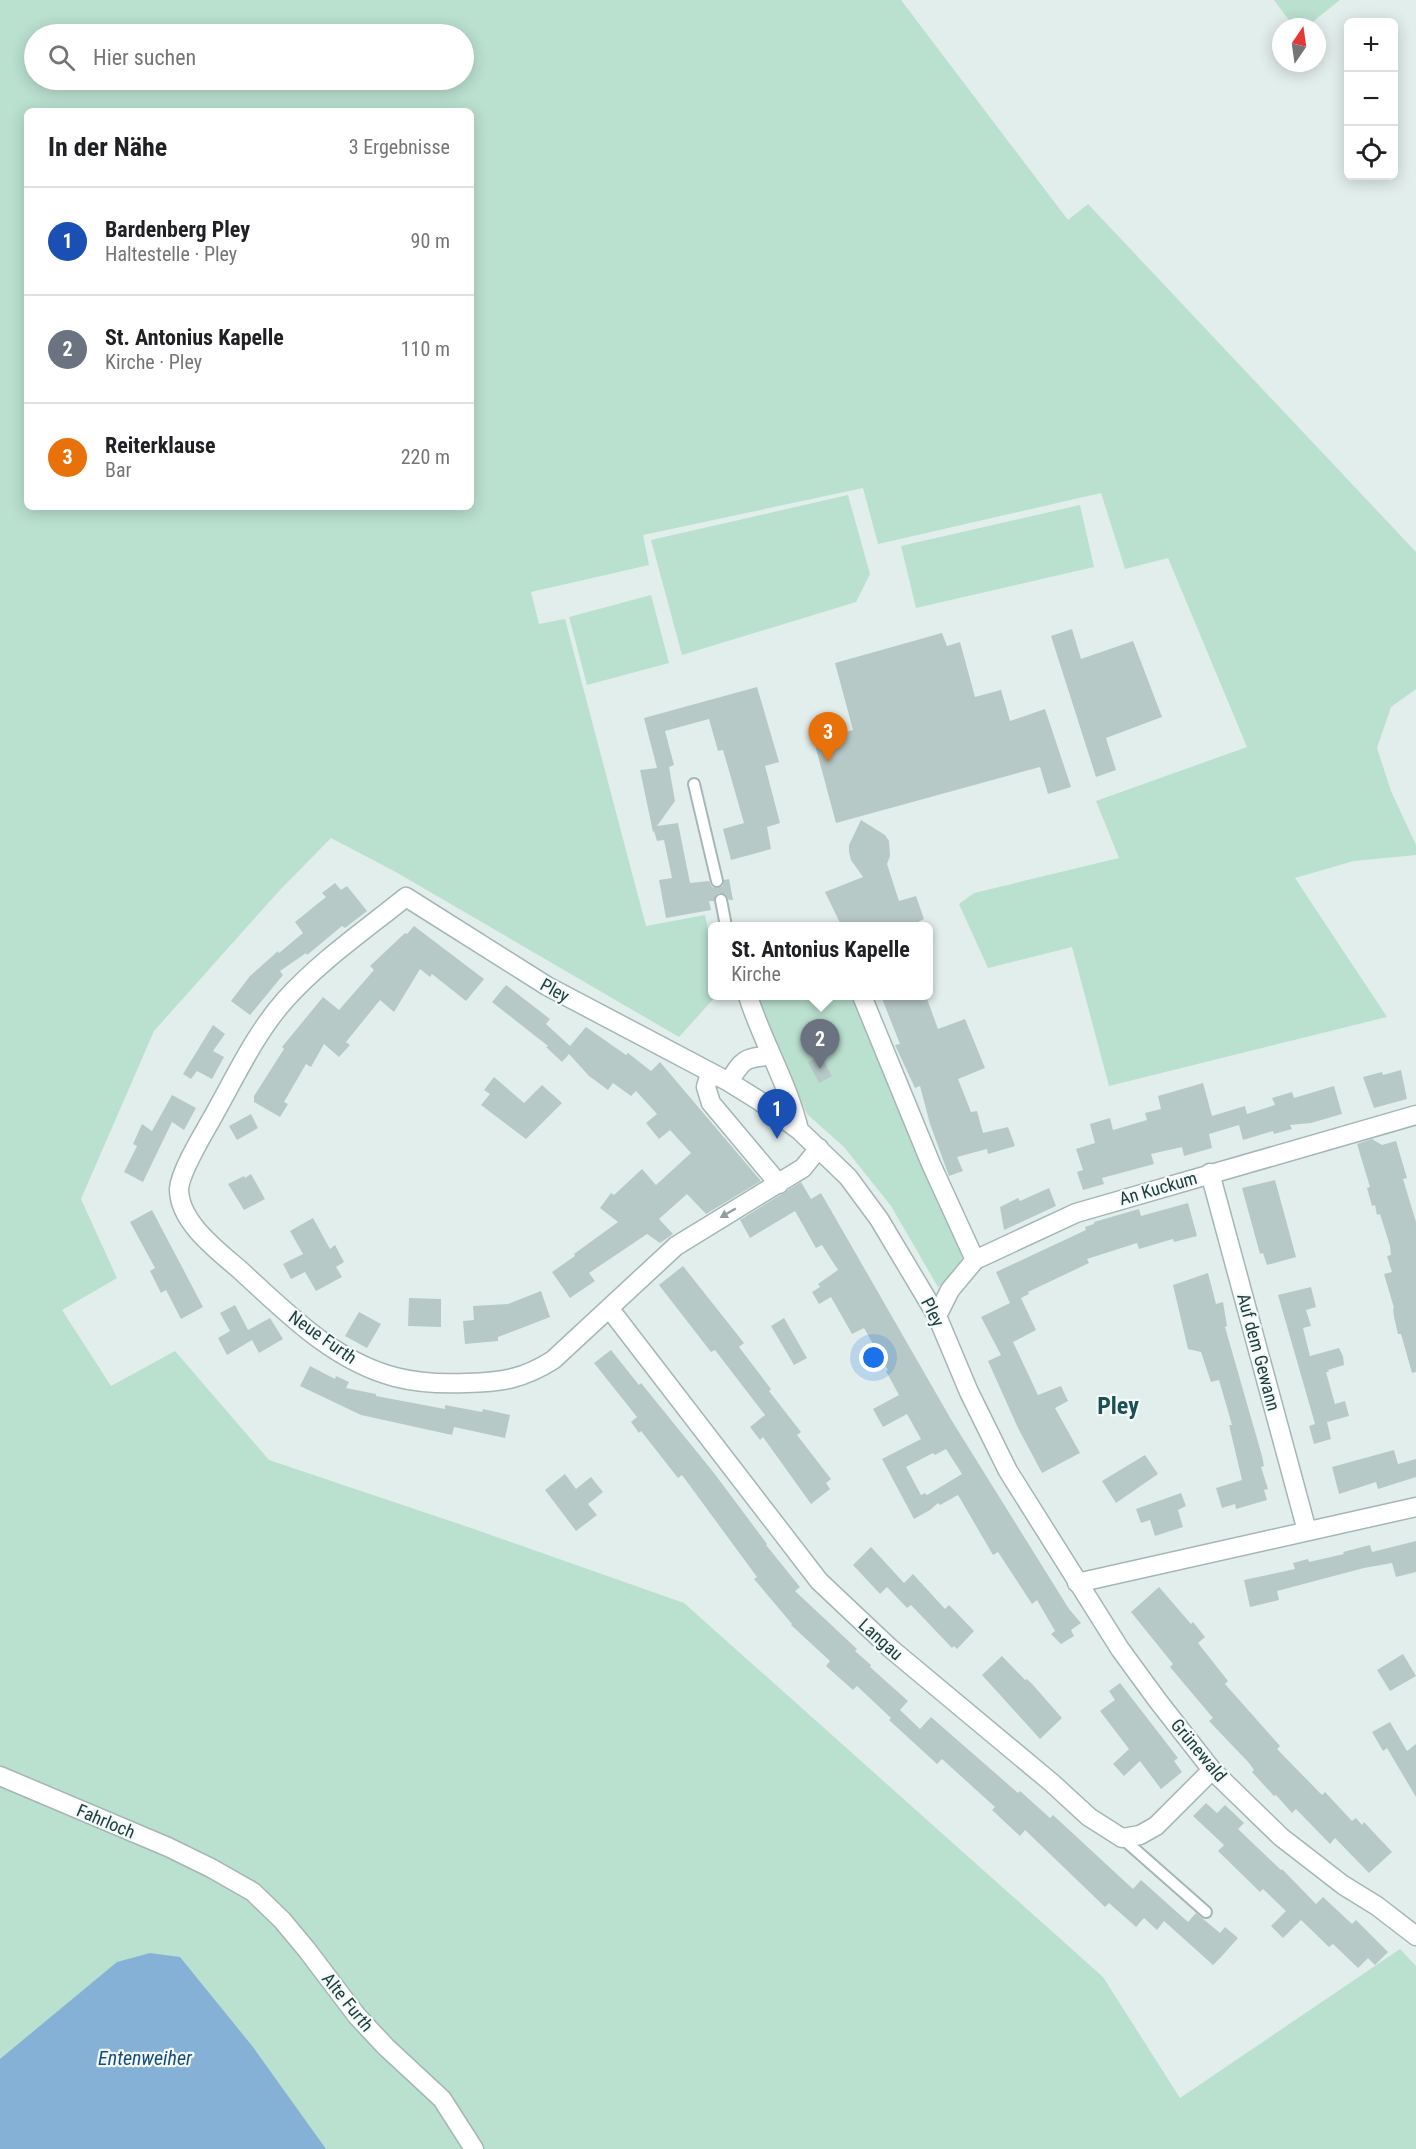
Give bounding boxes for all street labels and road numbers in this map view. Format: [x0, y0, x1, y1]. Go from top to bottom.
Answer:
street label: Pley [537, 974, 574, 1007]
street label: An Kuckum [1117, 1167, 1199, 1209]
street label: Auf dem Gewann [1233, 1291, 1285, 1413]
street label: Pley [917, 1294, 949, 1331]
street label: Neue Furth [285, 1306, 361, 1368]
street label: Langau [855, 1614, 907, 1664]
street label: Grünewald [1167, 1714, 1231, 1786]
street label: Fahrloch [74, 1799, 138, 1843]
street label: Alte Furth [318, 1968, 378, 2036]

